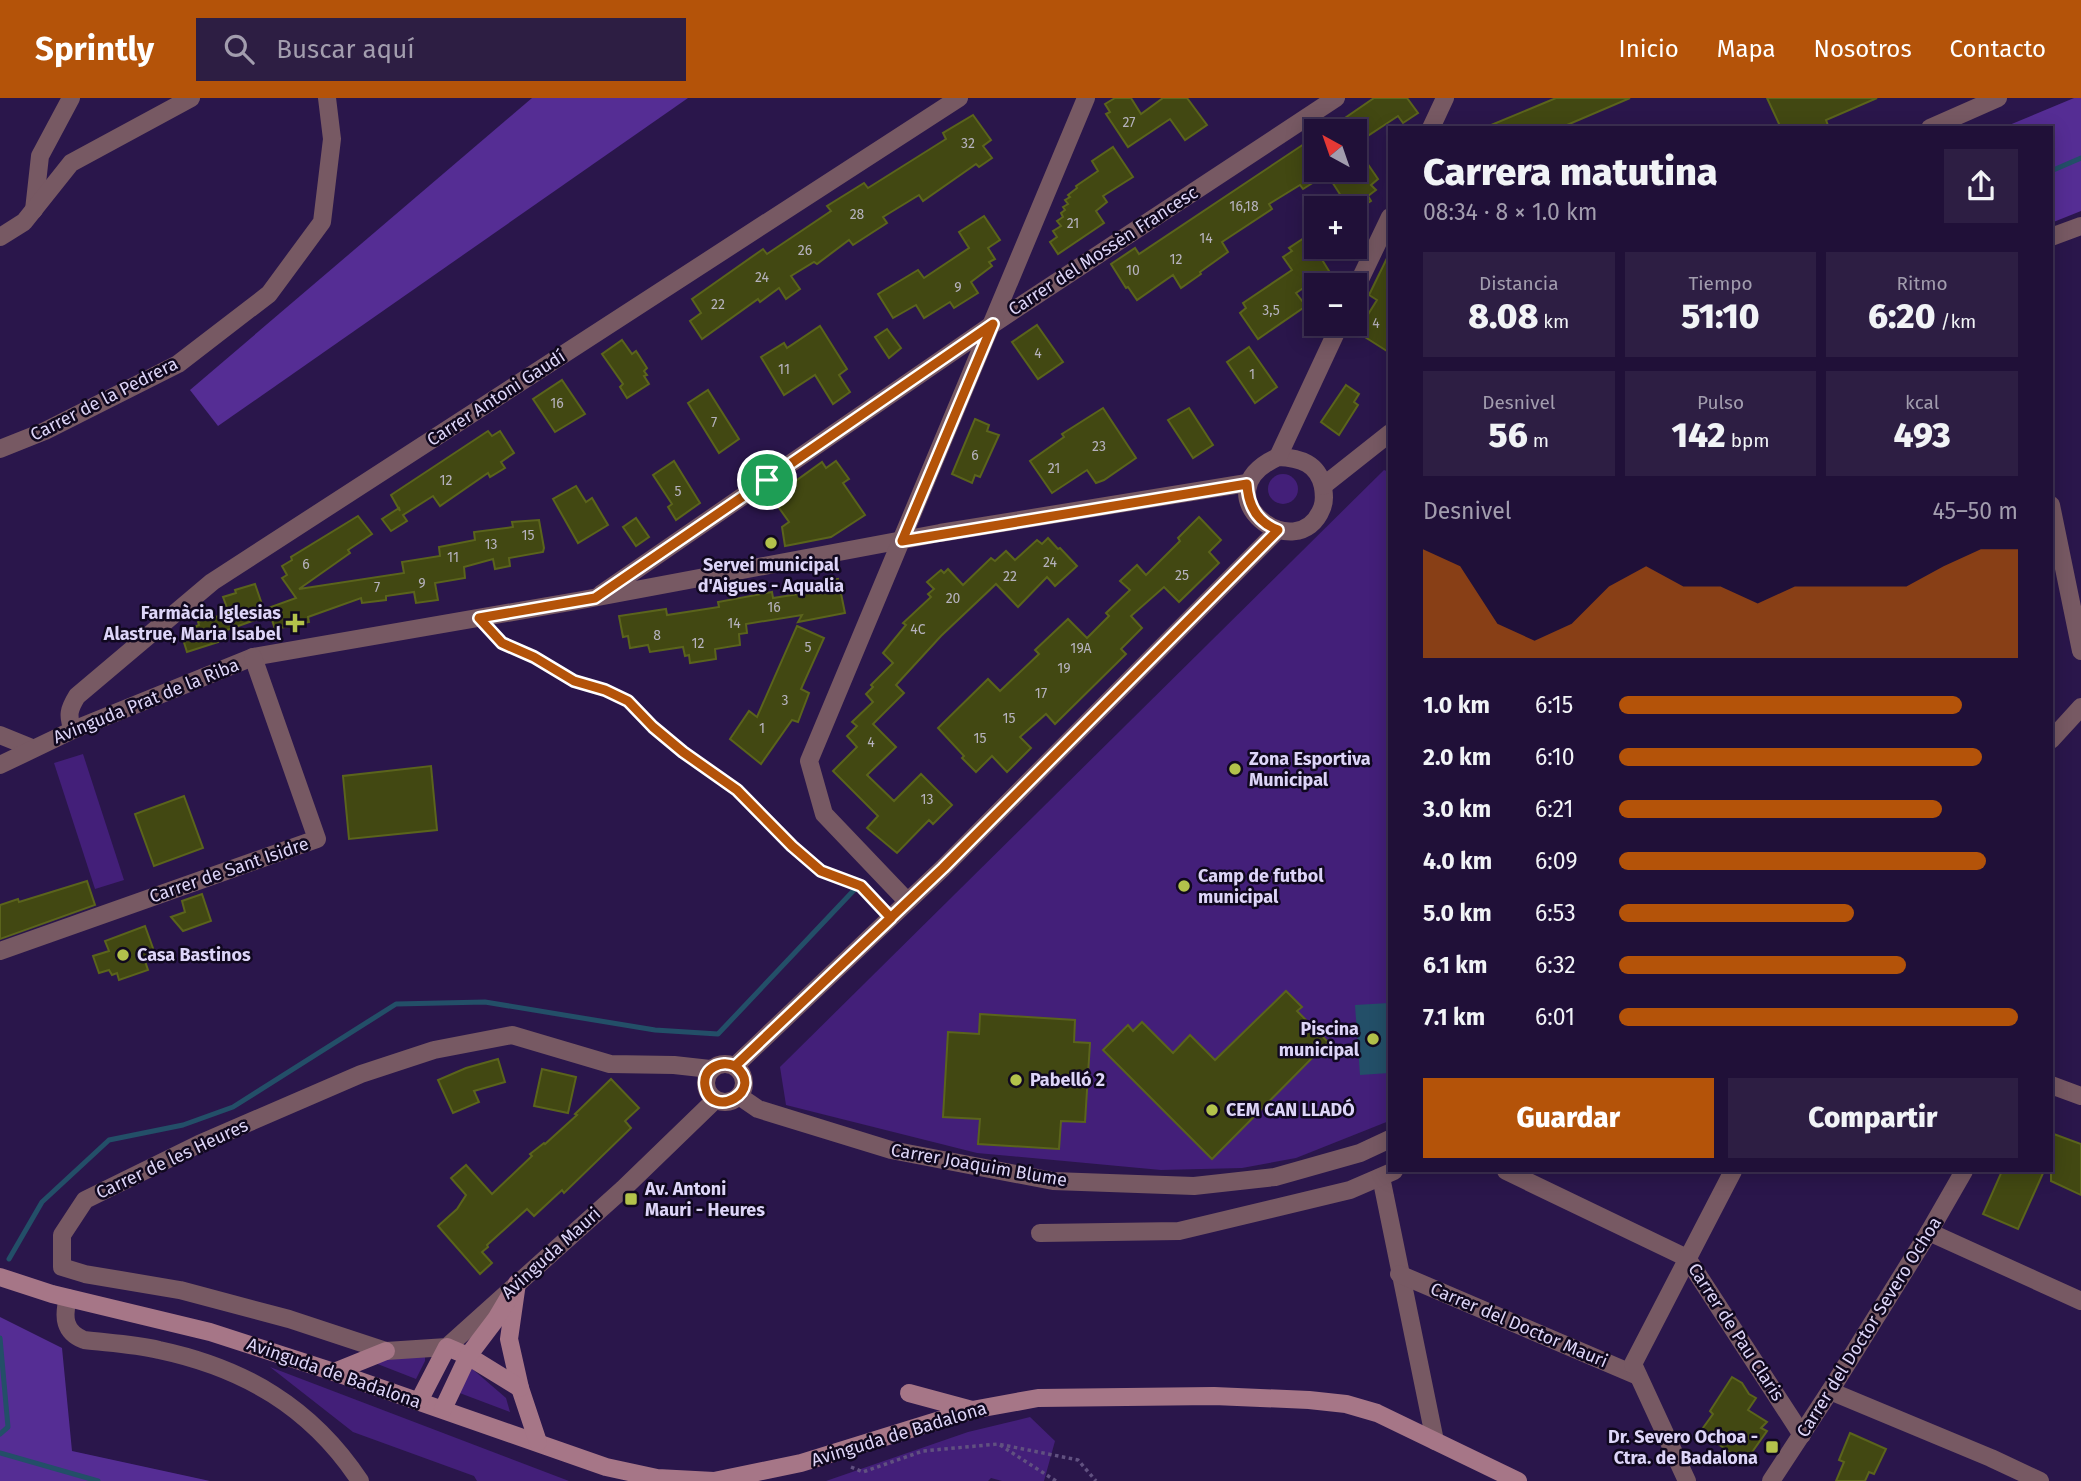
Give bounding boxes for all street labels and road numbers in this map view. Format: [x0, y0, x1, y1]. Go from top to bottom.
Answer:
street label: Carrer del Mossèn Francesc [1004, 181, 1202, 321]
street label: Carrer Antoni Gaudí [423, 345, 569, 451]
street label: Carrer de la Pedrera [27, 352, 181, 446]
street label: Avinguda Prat de la Riba [50, 654, 242, 748]
street label: Carrer de Sant Isidre [146, 832, 312, 908]
street label: Carrer de les Heures [92, 1114, 252, 1204]
street label: Carrer Joaquim Blume [889, 1139, 1069, 1191]
street label: Avinguda Mauri [497, 1203, 605, 1303]
street label: Carrer del Doctor Severo Ochoa [1792, 1213, 1946, 1441]
street label: Carrer de Pau Claris [1683, 1259, 1789, 1405]
street label: Carrer del Doctor Mauri [1427, 1278, 1611, 1372]
street label: Avinguda de Badalona [244, 1333, 424, 1413]
street label: Avinguda de Badalona [809, 1397, 989, 1471]

